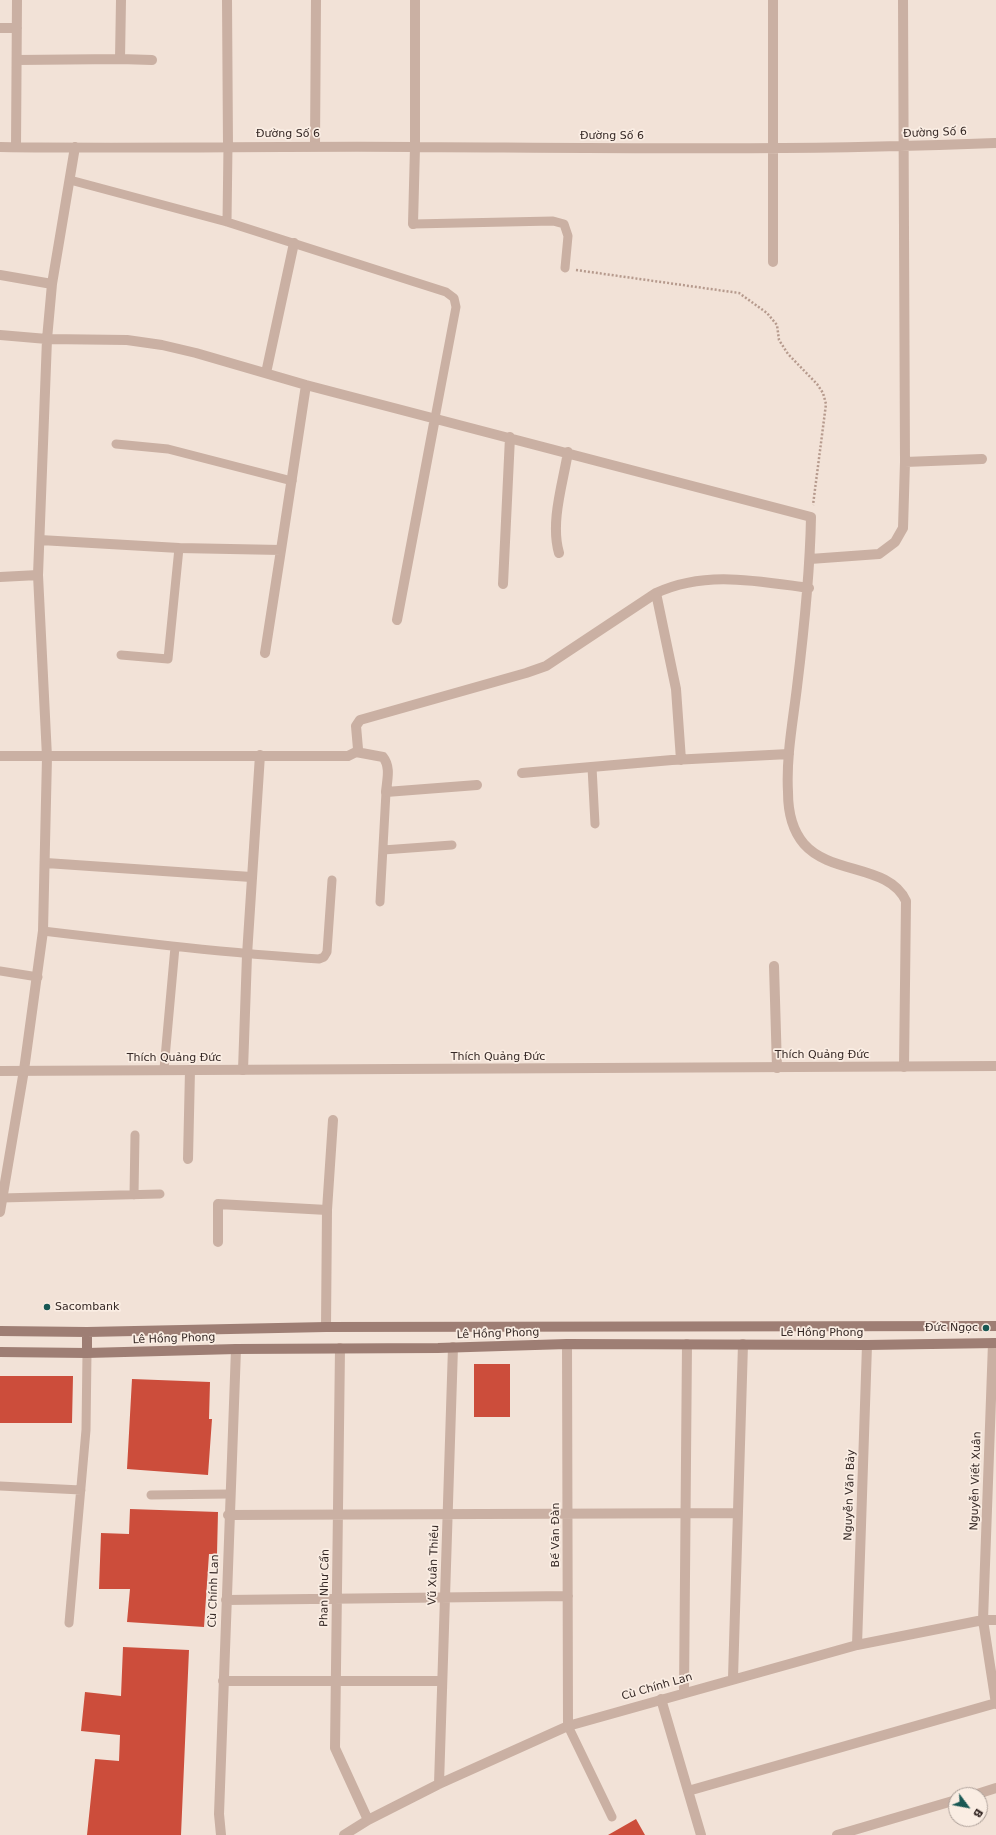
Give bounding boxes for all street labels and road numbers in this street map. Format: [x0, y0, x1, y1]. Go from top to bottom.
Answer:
street label: Đường Số 6 [903, 125, 967, 141]
street label: Đường Số 6 [256, 127, 320, 141]
street label: Đường Số 6 [580, 129, 644, 143]
street label: Thích Quảng Đức [775, 1048, 869, 1062]
street label: Thích Quảng Đức [451, 1050, 545, 1064]
street label: Thích Quảng Đức [127, 1051, 221, 1065]
street label: Lê Hồng Phong [456, 1326, 540, 1342]
street label: Lê Hồng Phong [781, 1326, 863, 1340]
street label: Lê Hồng Phong [132, 1331, 216, 1347]
street label: Nguyễn Viết Xuân [968, 1431, 984, 1531]
street label: Nguyễn Văn Bảy [842, 1449, 858, 1541]
street label: Bế Văn Đàn [549, 1503, 563, 1567]
street label: Vũ Xuân Thiều [426, 1525, 442, 1605]
street label: Phan Như Cẩn [318, 1549, 332, 1627]
street label: Cù Chính Lan [206, 1554, 222, 1628]
street label: Cù Chính Lan [620, 1671, 694, 1703]

